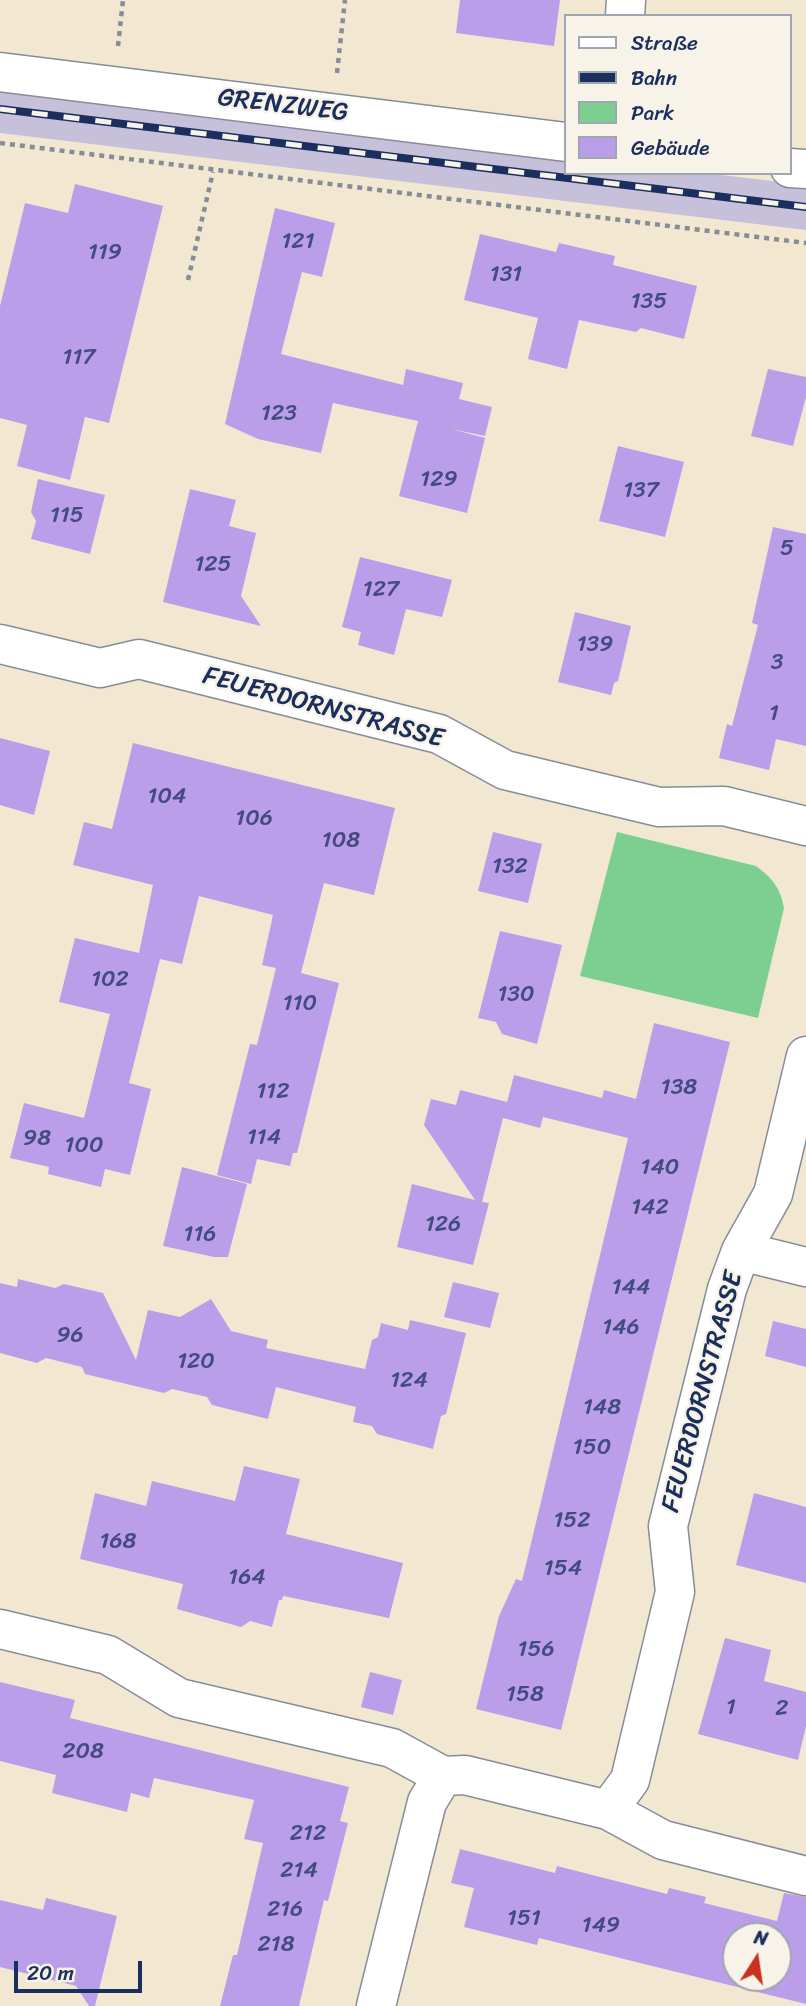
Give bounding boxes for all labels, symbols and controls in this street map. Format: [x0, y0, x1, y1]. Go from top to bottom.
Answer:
legend [564, 14, 792, 175]
text: Straße [631, 24, 698, 62]
text: Bahn [631, 59, 677, 97]
street label: GRENZWEG [216, 83, 350, 129]
text: Park [631, 94, 674, 132]
text: Gebäude [631, 129, 709, 167]
house number: 121 [281, 228, 315, 256]
house number: 119 [88, 239, 122, 267]
house number: 131 [490, 261, 522, 289]
house number: 135 [631, 288, 667, 316]
house number: 117 [63, 344, 95, 372]
house number: 123 [261, 400, 297, 428]
house number: 129 [420, 466, 458, 494]
house number: 137 [623, 477, 659, 505]
house number: 115 [50, 502, 84, 530]
house number: 5 [780, 535, 794, 563]
house number: 125 [194, 551, 232, 579]
house number: 127 [363, 576, 399, 604]
house number: 139 [577, 631, 613, 659]
house number: 3 [771, 649, 783, 677]
street label: FEUERDORNSTRASSE [199, 661, 447, 755]
house number: 1 [769, 700, 779, 728]
house number: 104 [148, 783, 186, 811]
house number: 106 [235, 805, 273, 833]
house number: 108 [322, 827, 360, 855]
house number: 132 [492, 853, 528, 881]
house number: 102 [91, 966, 129, 994]
house number: 130 [497, 981, 535, 1009]
house number: 110 [283, 990, 317, 1018]
house number: 138 [661, 1074, 697, 1102]
house number: 112 [256, 1078, 290, 1106]
house number: 114 [247, 1124, 281, 1152]
house number: 98 [23, 1125, 51, 1153]
house number: 100 [65, 1132, 103, 1160]
house number: 140 [641, 1154, 679, 1182]
house number: 142 [631, 1194, 669, 1222]
house number: 126 [425, 1211, 461, 1239]
house number: 116 [184, 1221, 216, 1249]
street label: FEUERDORNSTRASSE [656, 1268, 750, 1516]
house number: 144 [612, 1274, 650, 1302]
house number: 146 [602, 1314, 640, 1342]
house number: 96 [56, 1322, 84, 1350]
house number: 120 [177, 1348, 215, 1376]
house number: 124 [390, 1367, 428, 1395]
house number: 148 [583, 1394, 621, 1422]
house number: 150 [573, 1434, 611, 1462]
house number: 152 [553, 1507, 591, 1535]
house number: 168 [100, 1528, 136, 1556]
house number: 154 [544, 1555, 582, 1583]
house number: 164 [228, 1564, 266, 1592]
house number: 156 [518, 1636, 554, 1664]
house number: 158 [506, 1681, 544, 1709]
house number: 1 [726, 1694, 736, 1722]
house number: 2 [775, 1695, 789, 1723]
house number: 208 [62, 1738, 104, 1766]
house number: 212 [290, 1820, 326, 1848]
house number: 214 [280, 1857, 318, 1885]
house number: 216 [267, 1896, 303, 1924]
house number: 151 [507, 1905, 541, 1933]
house number: 149 [582, 1912, 620, 1940]
text: N [751, 1920, 771, 1955]
north arrow [722, 1922, 792, 1992]
house number: 218 [257, 1931, 295, 1959]
scale bar [18, 1946, 145, 1990]
text: 20 m [27, 1954, 74, 1992]

